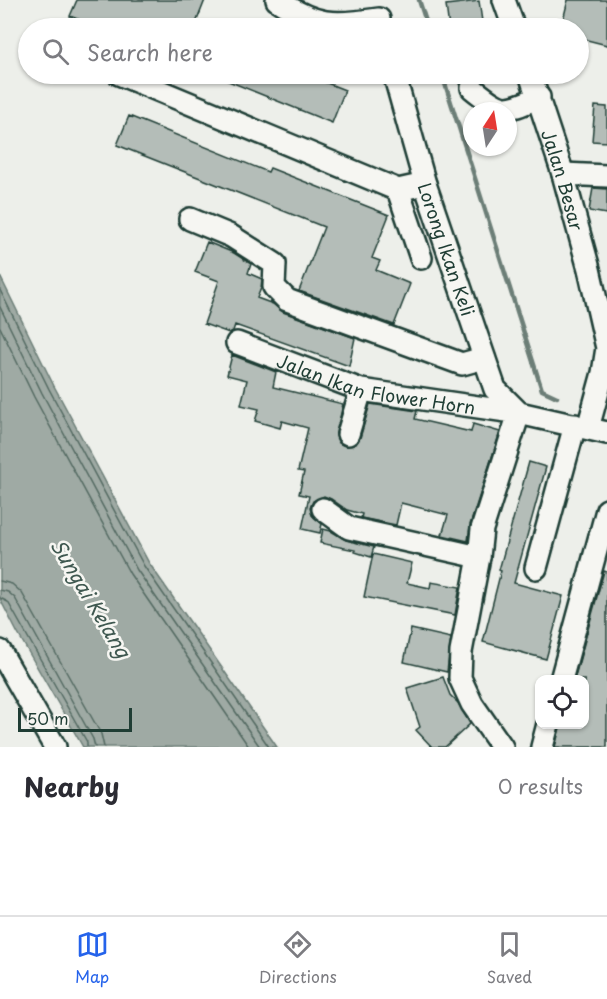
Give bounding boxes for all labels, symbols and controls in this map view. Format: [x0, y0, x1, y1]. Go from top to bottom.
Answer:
search box [18, 18, 589, 84]
icon: search [39, 35, 72, 68]
text: Search here [87, 35, 213, 68]
north arrow [463, 102, 517, 156]
street label: Jalan Besar [536, 126, 592, 234]
street label: Lorong Ikan Keli [412, 179, 482, 319]
street label: Jalan Ikan Flower Horn [273, 346, 477, 420]
water label: Sungai Kelang [44, 533, 139, 664]
map controls [535, 675, 589, 729]
button: locate [535, 675, 589, 729]
scale bar [18, 705, 132, 732]
text: 50 m [27, 706, 68, 730]
text: Nearby [24, 767, 119, 806]
text: 0 results [498, 771, 583, 801]
tab: Map [75, 928, 109, 988]
tab: Directions [259, 928, 337, 988]
tab: Saved [487, 928, 532, 988]

